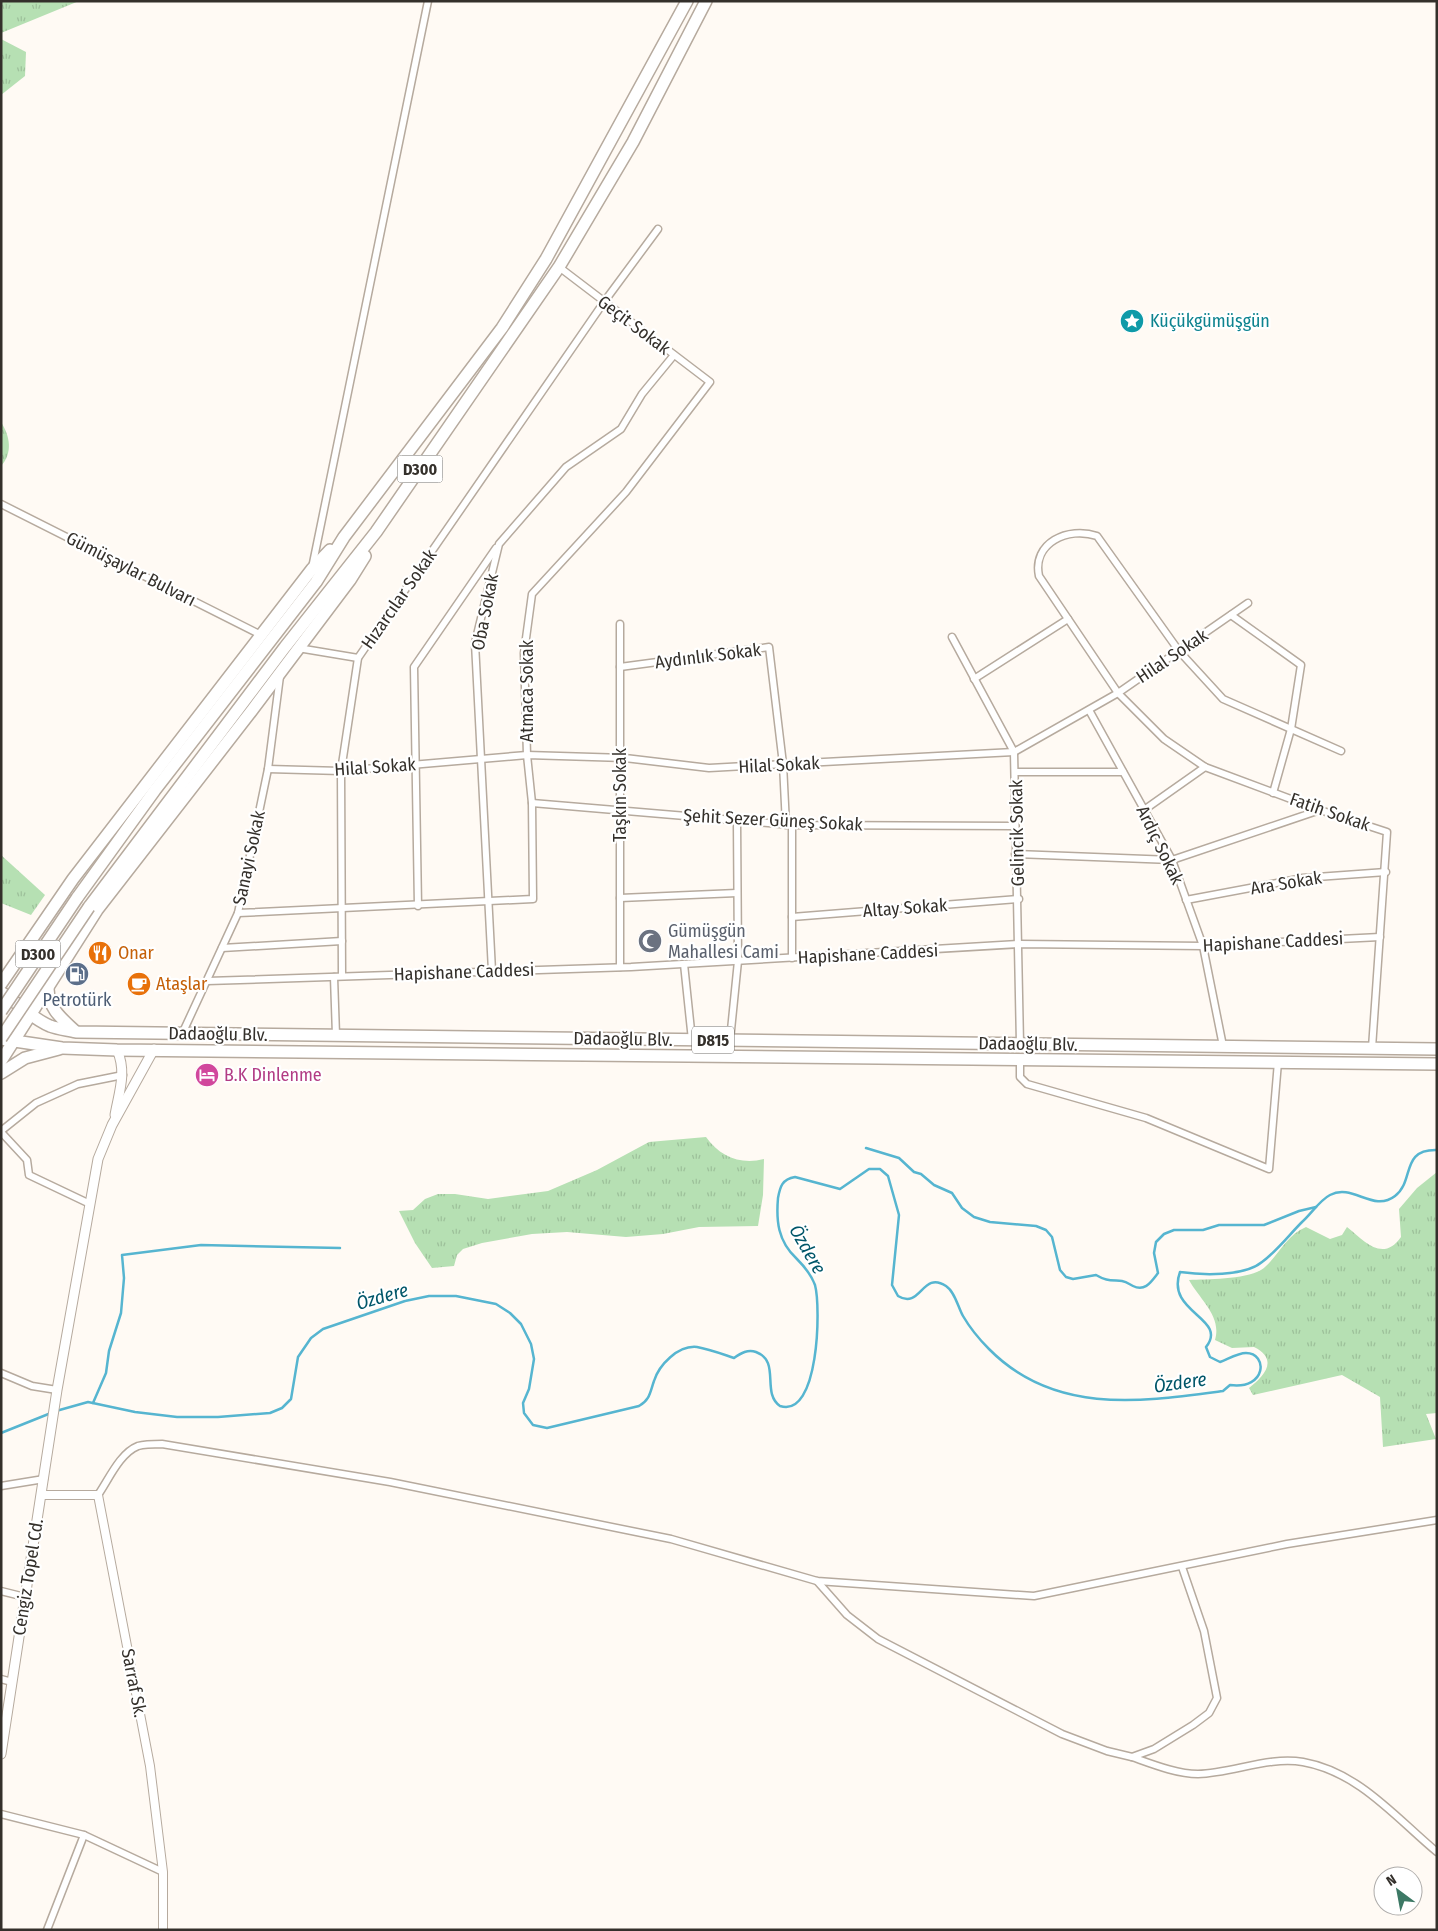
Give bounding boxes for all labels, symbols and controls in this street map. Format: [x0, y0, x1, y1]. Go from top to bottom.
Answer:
street label: Geçit Sokak [593, 291, 675, 360]
place icon: Küçükgümüşgün [1119, 308, 1145, 334]
place label: Küçükgümüşgün [1150, 310, 1270, 332]
road number: D300 [398, 456, 442, 482]
street label: Gümüşaylar Bulvarı [63, 527, 199, 611]
street label: Hızarcılar Sokak [356, 544, 442, 653]
street label: Oba Sokak [467, 571, 503, 652]
street label: Hilal Sokak [1132, 624, 1212, 688]
street label: Atmaca Sokak [516, 639, 538, 742]
street label: Aydınlık Sokak [654, 639, 763, 673]
street label: Taşkın Sokak [609, 747, 631, 842]
street label: Hilal Sokak [738, 752, 821, 778]
street label: Hilal Sokak [334, 753, 417, 781]
street label: Gelincik Sokak [1005, 779, 1029, 886]
street label: Fatih Sokak [1287, 788, 1374, 836]
street label: Ardıç Sokak [1131, 802, 1189, 889]
street label: Şehit Sezer Güneş Sokak [683, 804, 864, 836]
street label: Sanayi Sokak [228, 808, 270, 907]
street label: Ara Sokak [1249, 866, 1324, 899]
street label: Altay Sokak [862, 894, 949, 922]
place label: Gümüşgün Mahallesi Cami [668, 920, 779, 963]
street label: Hapishane Caddesi [1202, 927, 1344, 957]
mosque icon: Gümüşgün Mahallesi Cami [637, 928, 663, 954]
street label: Hapishane Caddesi [797, 939, 939, 969]
restaurant icon: Onar [87, 940, 113, 966]
road number: D300 [15, 941, 60, 968]
place label: Onar [118, 942, 155, 964]
street label: Hapishane Caddesi [393, 959, 535, 985]
fuel station icon: Petrotürk [64, 961, 90, 987]
cafe icon: Ataşlar [126, 971, 152, 997]
place label: Ataşlar [156, 973, 208, 995]
place label: Petrotürk [43, 989, 112, 1011]
street label: Dadaoğlu Blv. [168, 1022, 268, 1046]
road number: D815 [692, 1026, 734, 1054]
street label: Dadaoğlu Blv. [573, 1027, 673, 1051]
street label: Dadaoğlu Blv. [978, 1032, 1078, 1056]
hotel icon: B.K Dinlenme [194, 1062, 220, 1088]
place label: B.K Dinlenme [224, 1064, 322, 1086]
water label: Özdere [784, 1220, 831, 1278]
water label: Özdere [353, 1278, 411, 1315]
water label: Özdere [1152, 1367, 1208, 1398]
street label: Cengiz Topel Cd. [8, 1517, 48, 1637]
street label: Sarraf Sk. [117, 1647, 151, 1719]
north arrow [1373, 1866, 1423, 1916]
text: N [1383, 1871, 1399, 1890]

